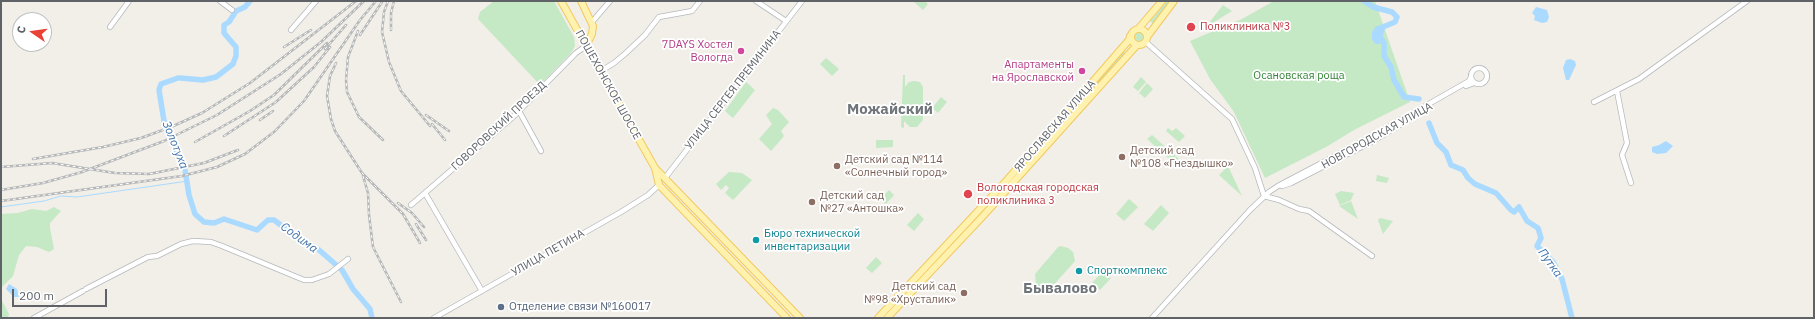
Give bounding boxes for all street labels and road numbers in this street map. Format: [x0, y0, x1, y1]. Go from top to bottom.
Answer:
street label: ПОШЕХОНСКОЕ ШОССЕ [572, 28, 644, 142]
street label: УЛИЦА СЕРГЕЯ ПРЕМИНИНА [682, 28, 784, 152]
street label: ЯРОСЛАВСКАЯ УЛИЦА [1012, 77, 1098, 175]
street label: ГОВОРОВСКИЙ ПРОЕЗД [449, 79, 549, 173]
street label: НОВГОРОДСКАЯ УЛИЦА [1319, 100, 1435, 172]
street label: УЛИЦА ПЕТИНА [509, 227, 587, 279]

